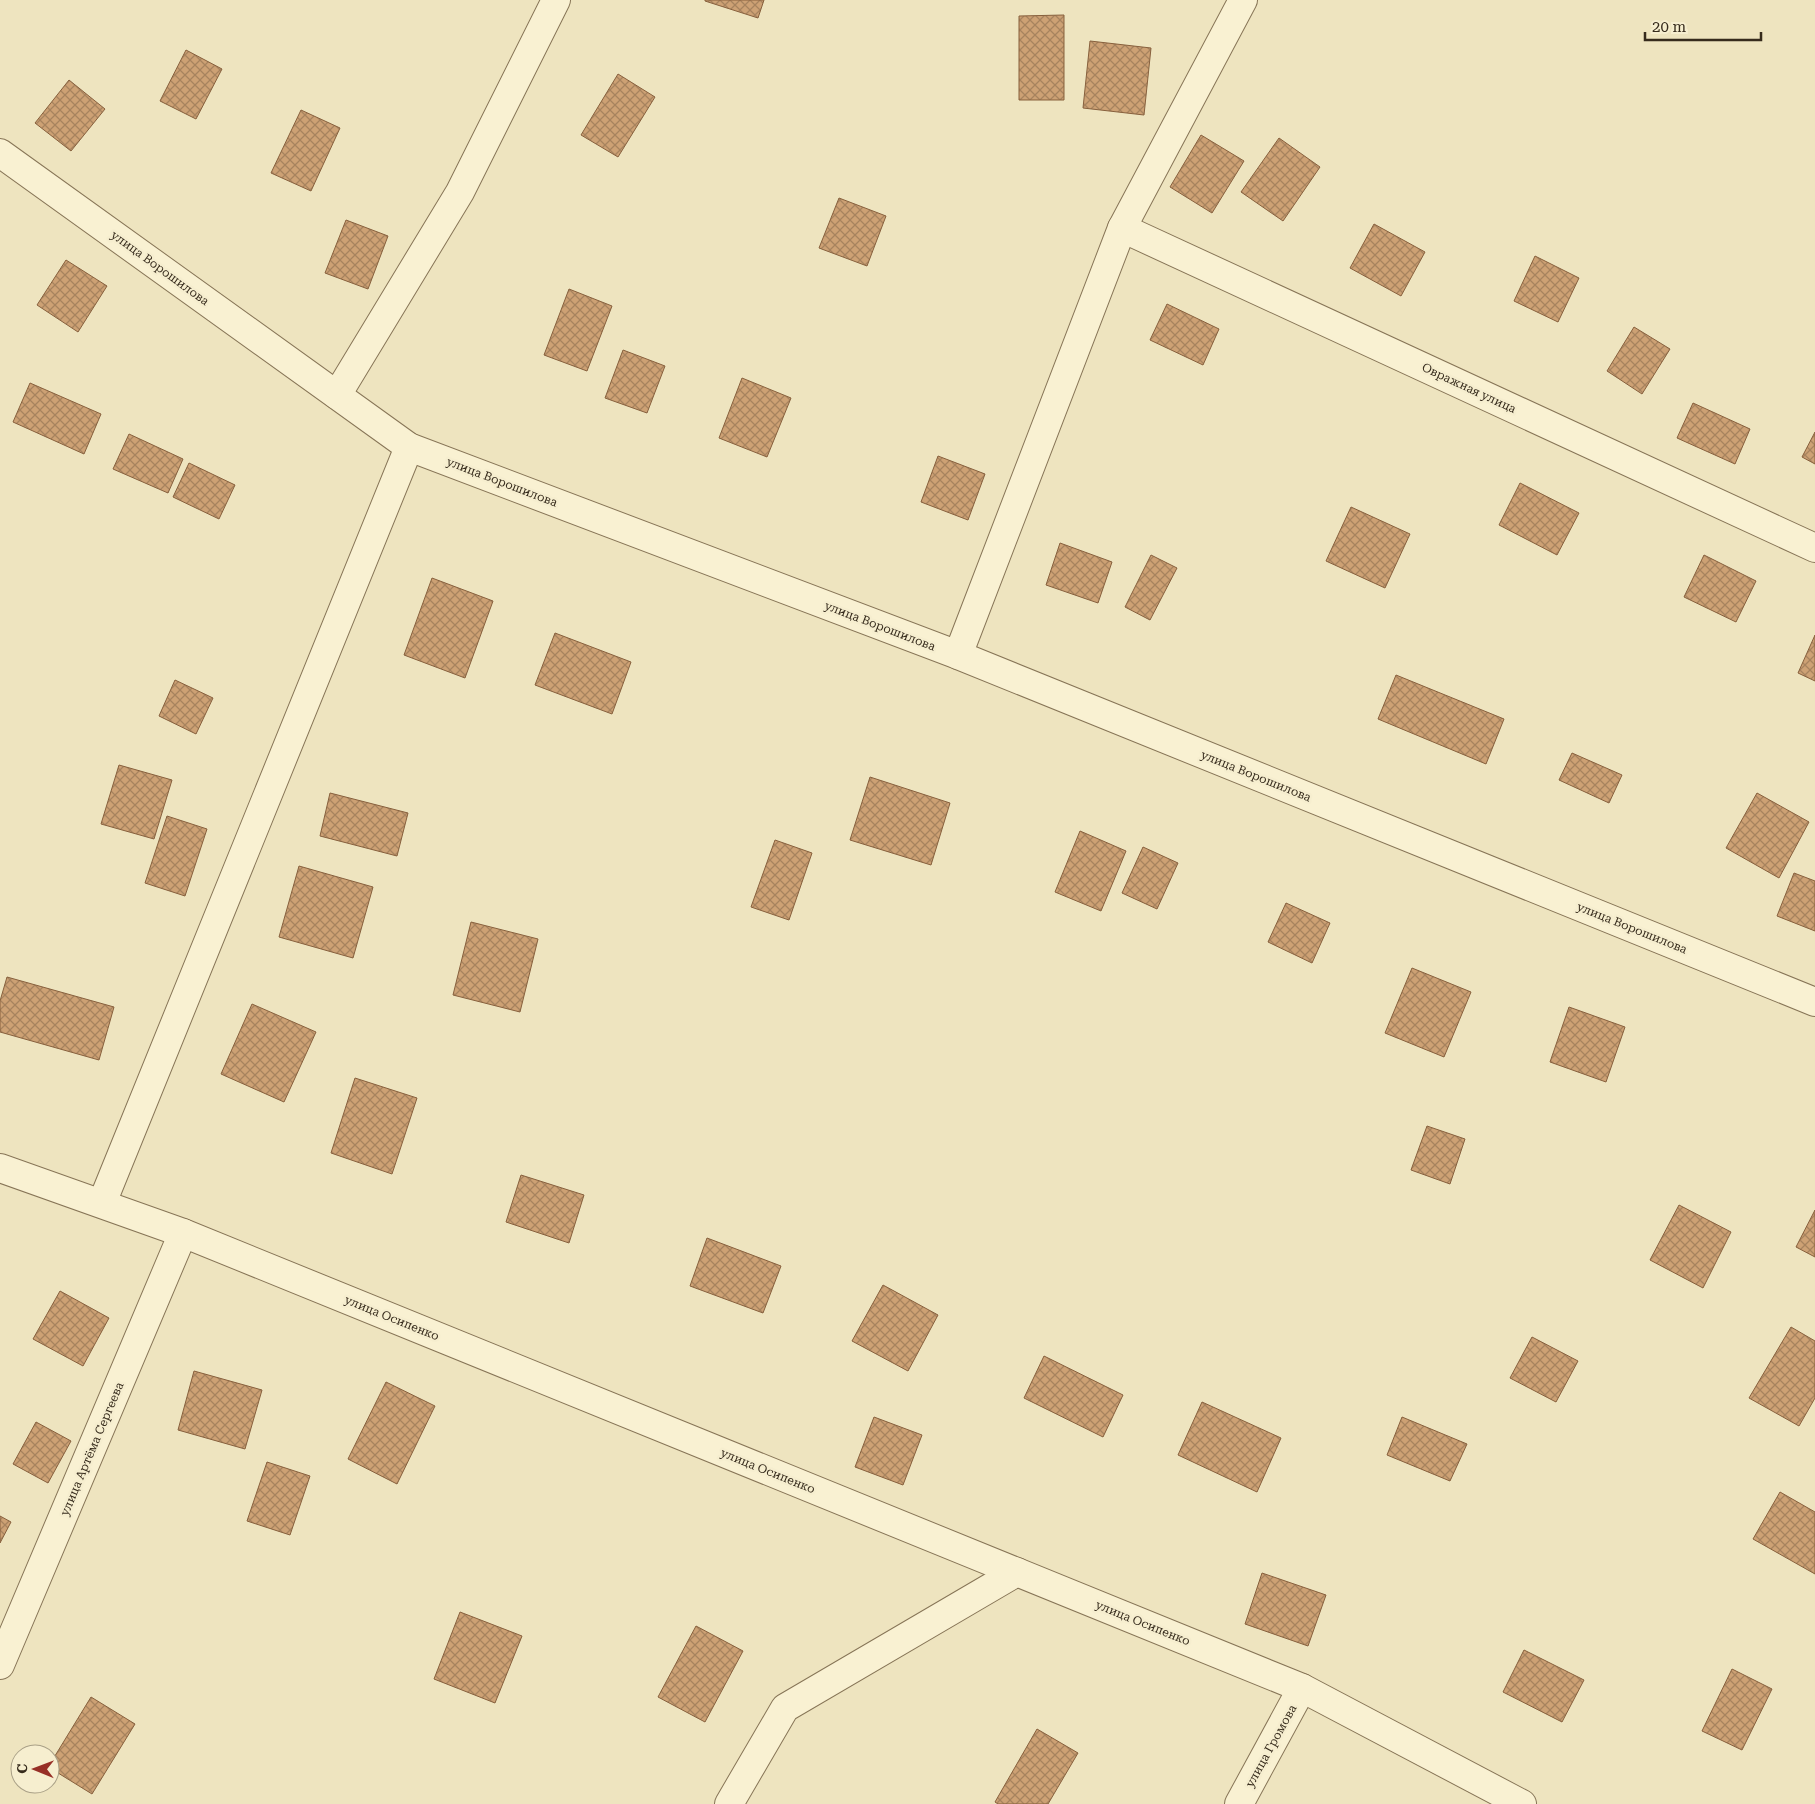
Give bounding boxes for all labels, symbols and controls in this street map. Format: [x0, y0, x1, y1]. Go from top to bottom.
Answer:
scale bar [1645, 10, 1761, 42]
text: 20 m [1652, 18, 1687, 36]
street label: улица Ворошилова [108, 228, 212, 309]
street label: Овражная улица [1420, 360, 1519, 416]
street label: улица Ворошилова [445, 454, 560, 510]
street label: улица Ворошилова [823, 598, 938, 654]
street label: улица Ворошилова [1199, 747, 1314, 805]
street label: улица Ворошилова [1575, 899, 1690, 957]
street label: улица Осипенко [343, 1293, 441, 1343]
street label: улица Артёма Сергеева [57, 1380, 127, 1518]
street label: улица Осипенко [719, 1446, 817, 1496]
street label: улица Осипенко [1094, 1598, 1192, 1648]
street label: улица Громова [1243, 1702, 1300, 1790]
north arrow [10, 1744, 60, 1794]
text: С [14, 1764, 30, 1774]

